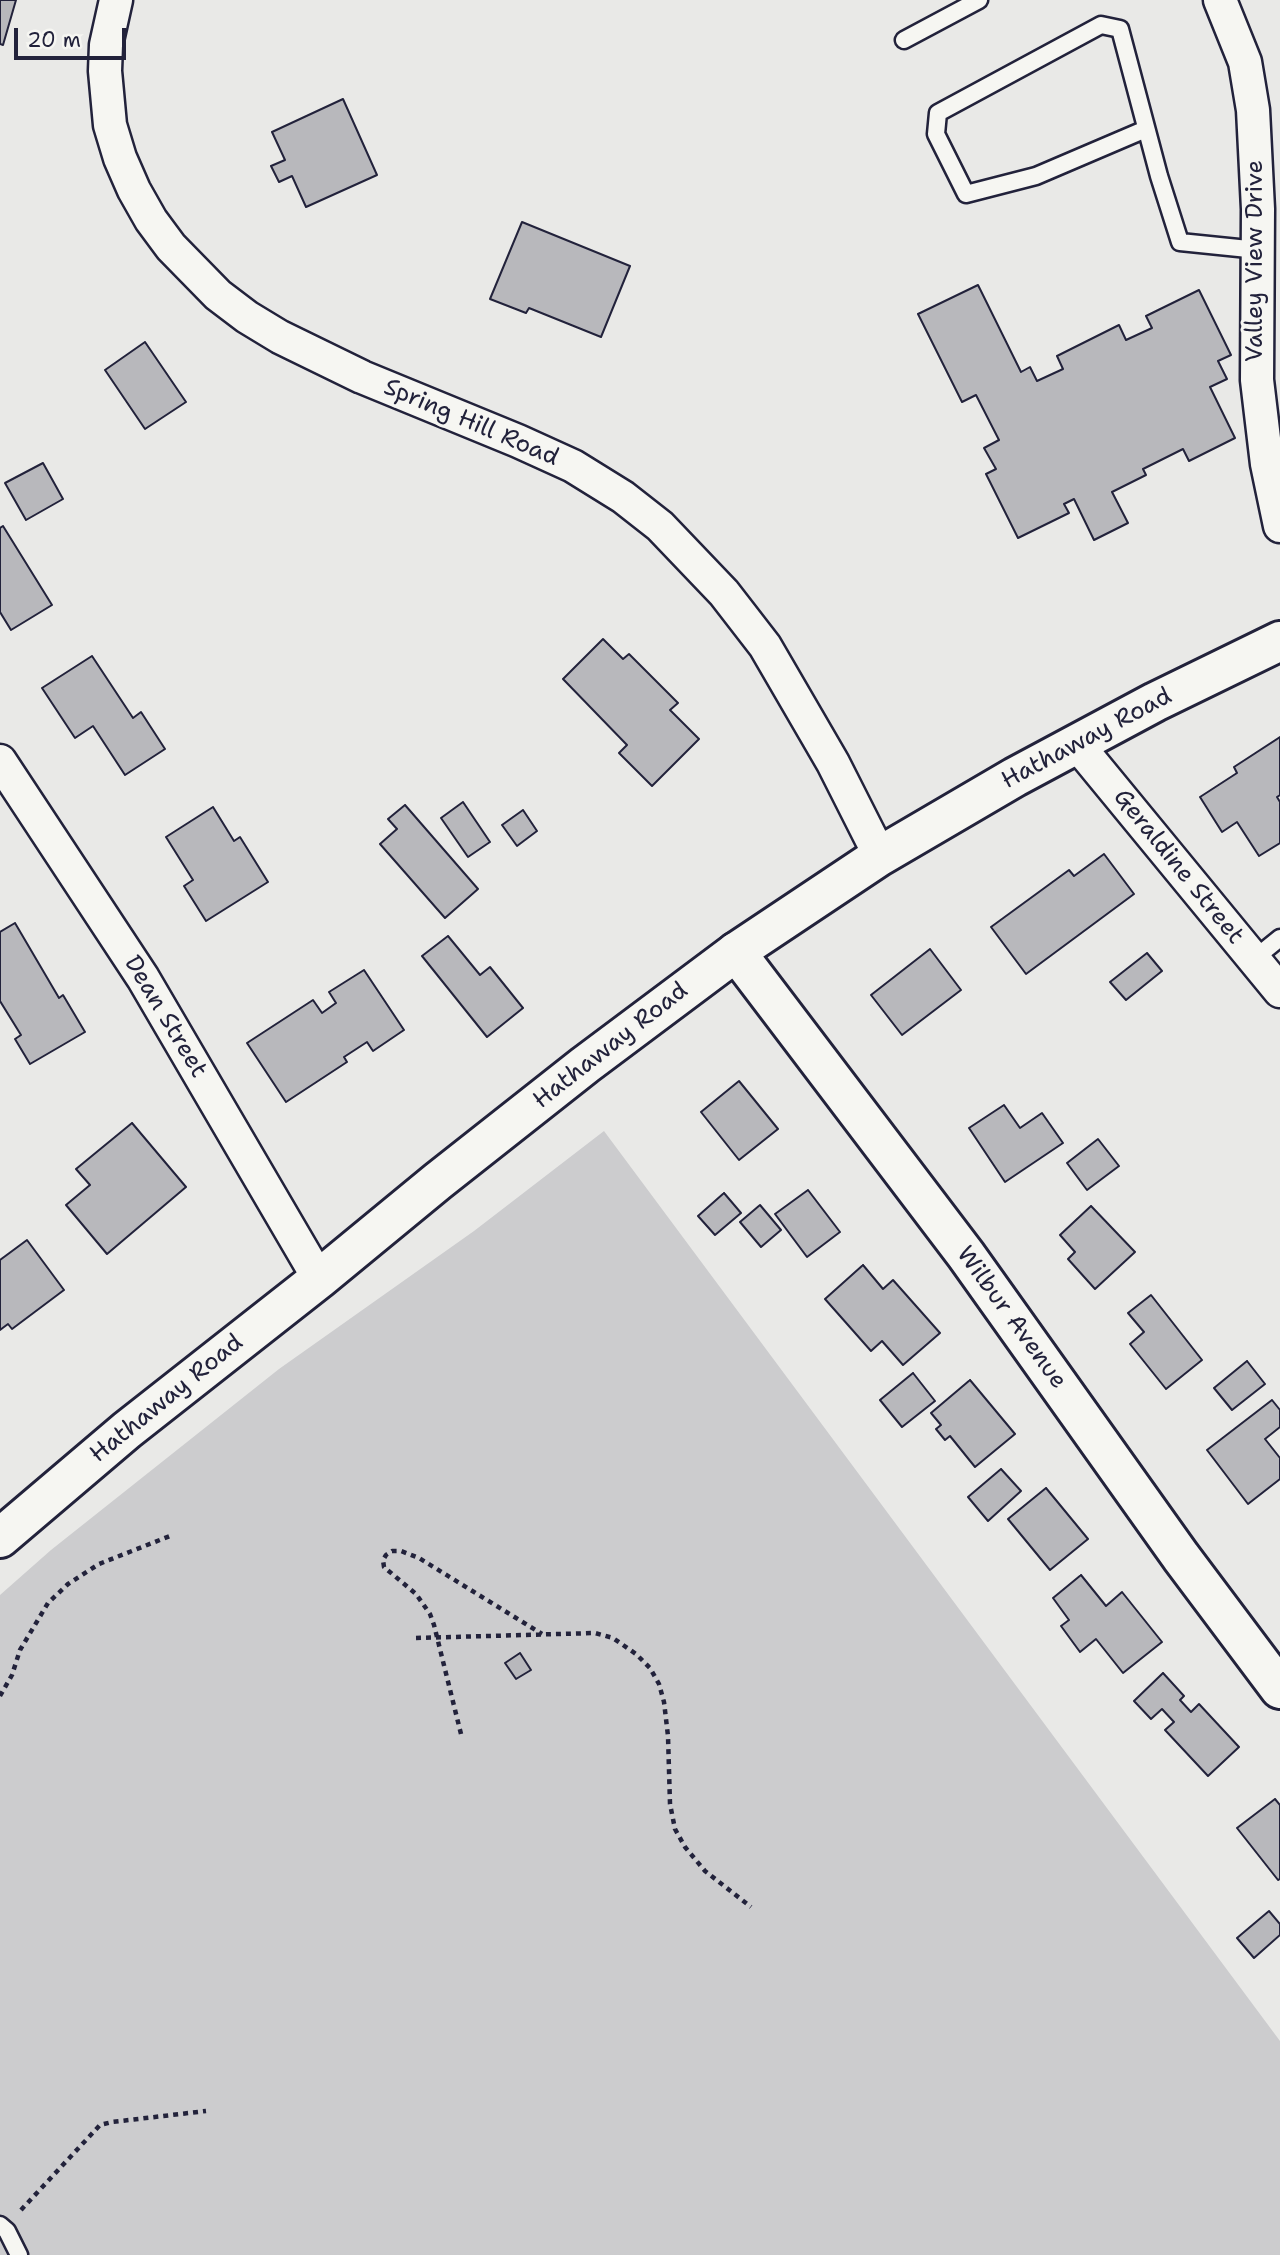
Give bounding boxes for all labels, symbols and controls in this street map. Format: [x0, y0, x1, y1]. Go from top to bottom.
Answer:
scale bar [18, 14, 130, 58]
text: 20 m [27, 26, 81, 54]
street label: Valley View Drive [1242, 160, 1270, 362]
street label: Spring Hill Road [379, 373, 563, 473]
street label: Hathaway Road [997, 682, 1177, 796]
street label: Geraldine Street [1107, 784, 1249, 950]
street label: Dean Street [117, 951, 213, 1083]
street label: Hathaway Road [528, 977, 694, 1115]
street label: Wilbur Avenue [950, 1241, 1072, 1395]
street label: Hathaway Road [85, 1329, 249, 1469]

